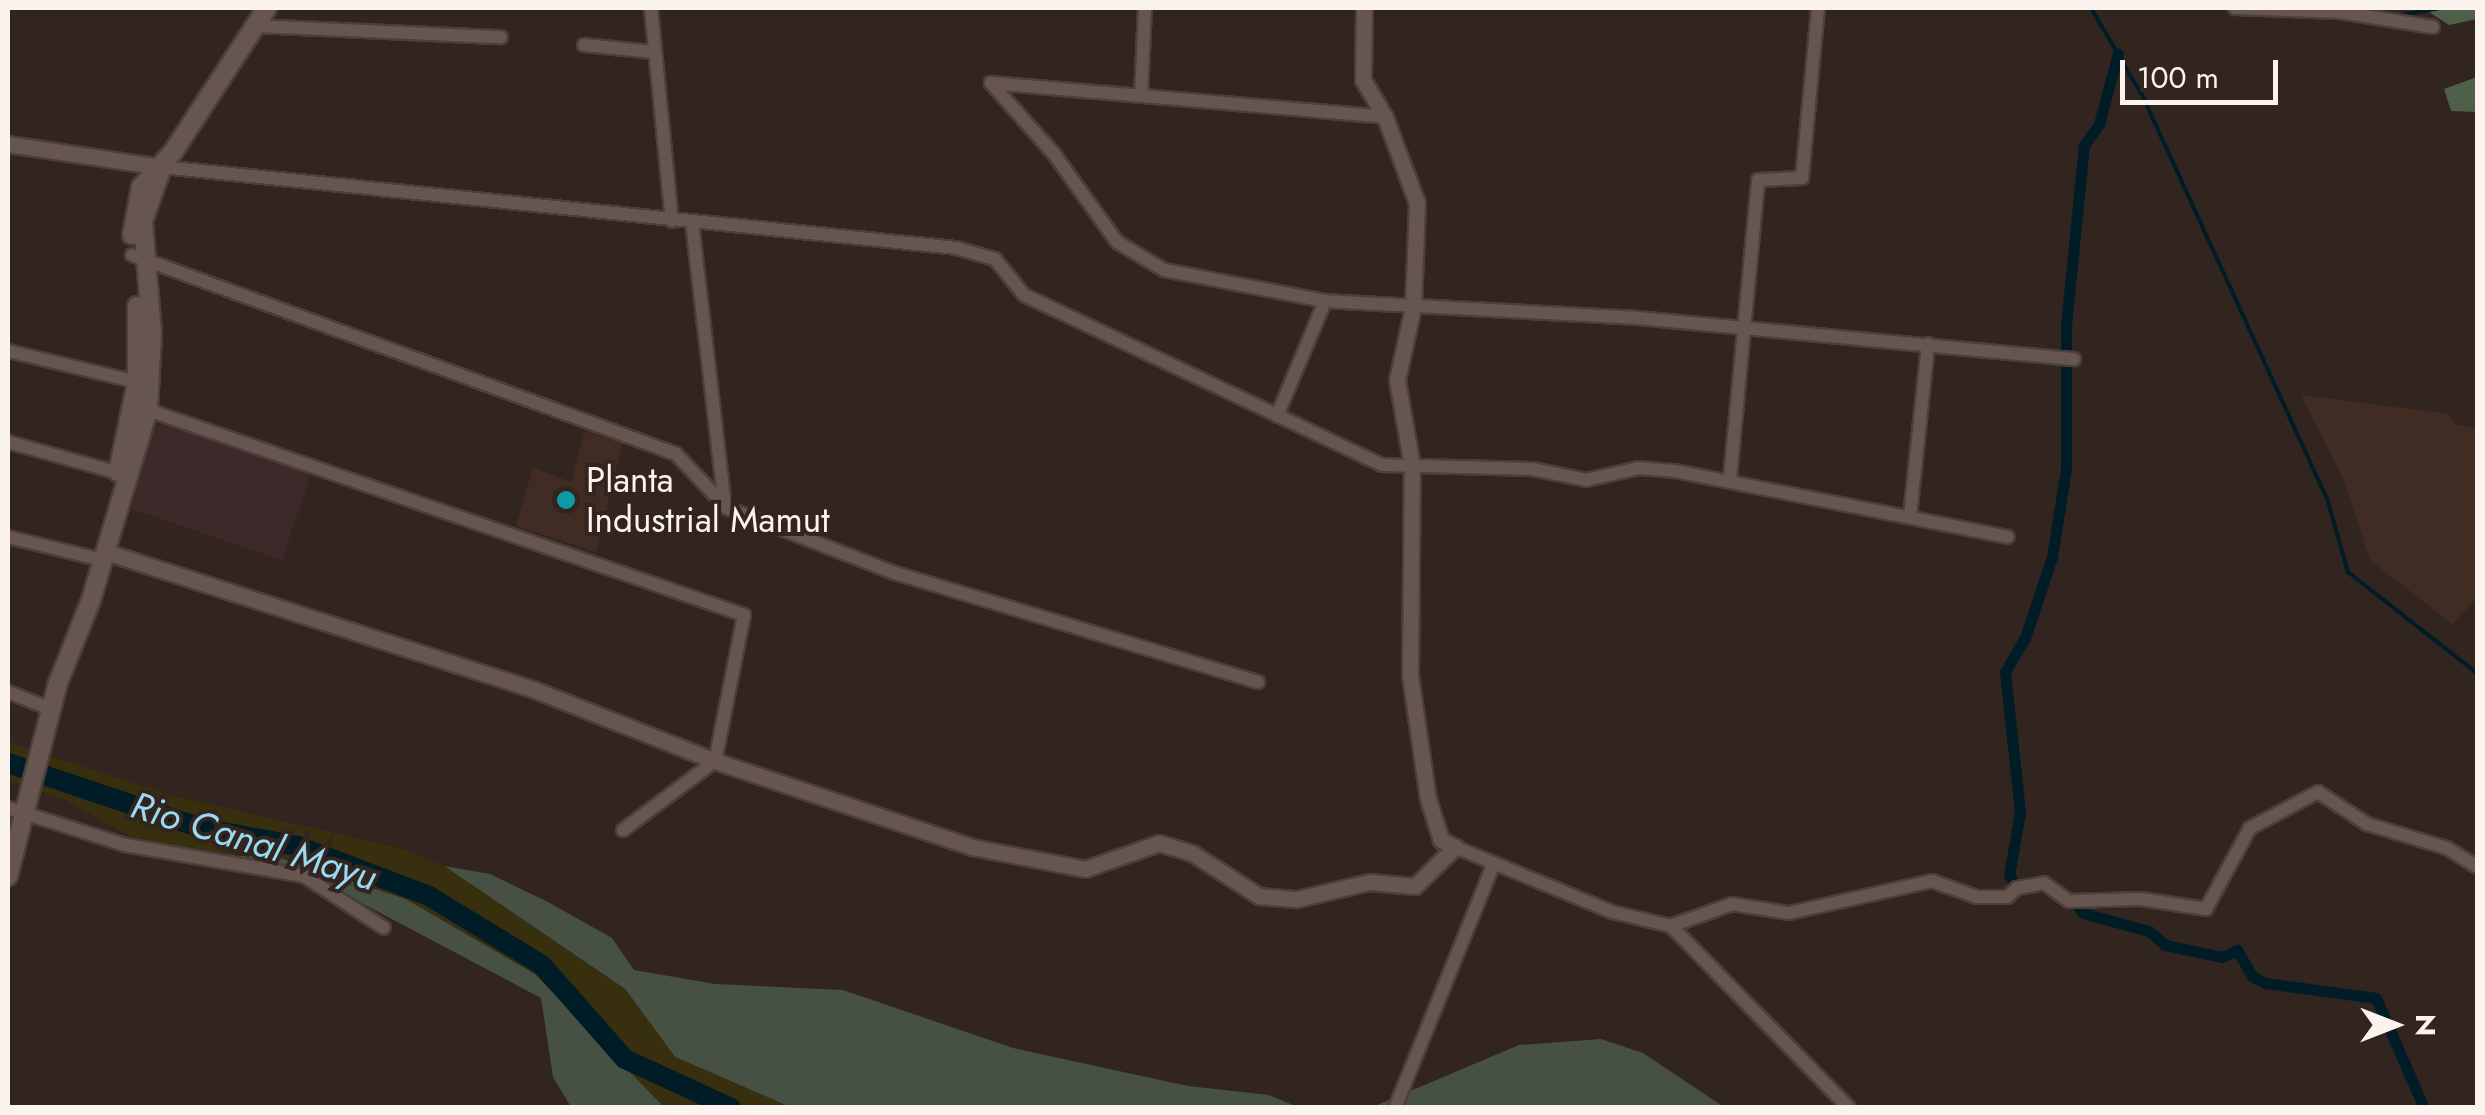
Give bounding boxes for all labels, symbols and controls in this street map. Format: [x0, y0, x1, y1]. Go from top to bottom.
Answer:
scale bar [2125, 40, 2282, 102]
text: 100 m [2137, 56, 2219, 99]
place label: Planta Industrial Mamut [586, 459, 830, 541]
marker: Planta Industrial Mamut [555, 489, 577, 511]
water label: Rio Canal Mayu [126, 782, 382, 900]
north arrow [2345, 975, 2445, 1075]
text: N [2405, 1014, 2446, 1036]

